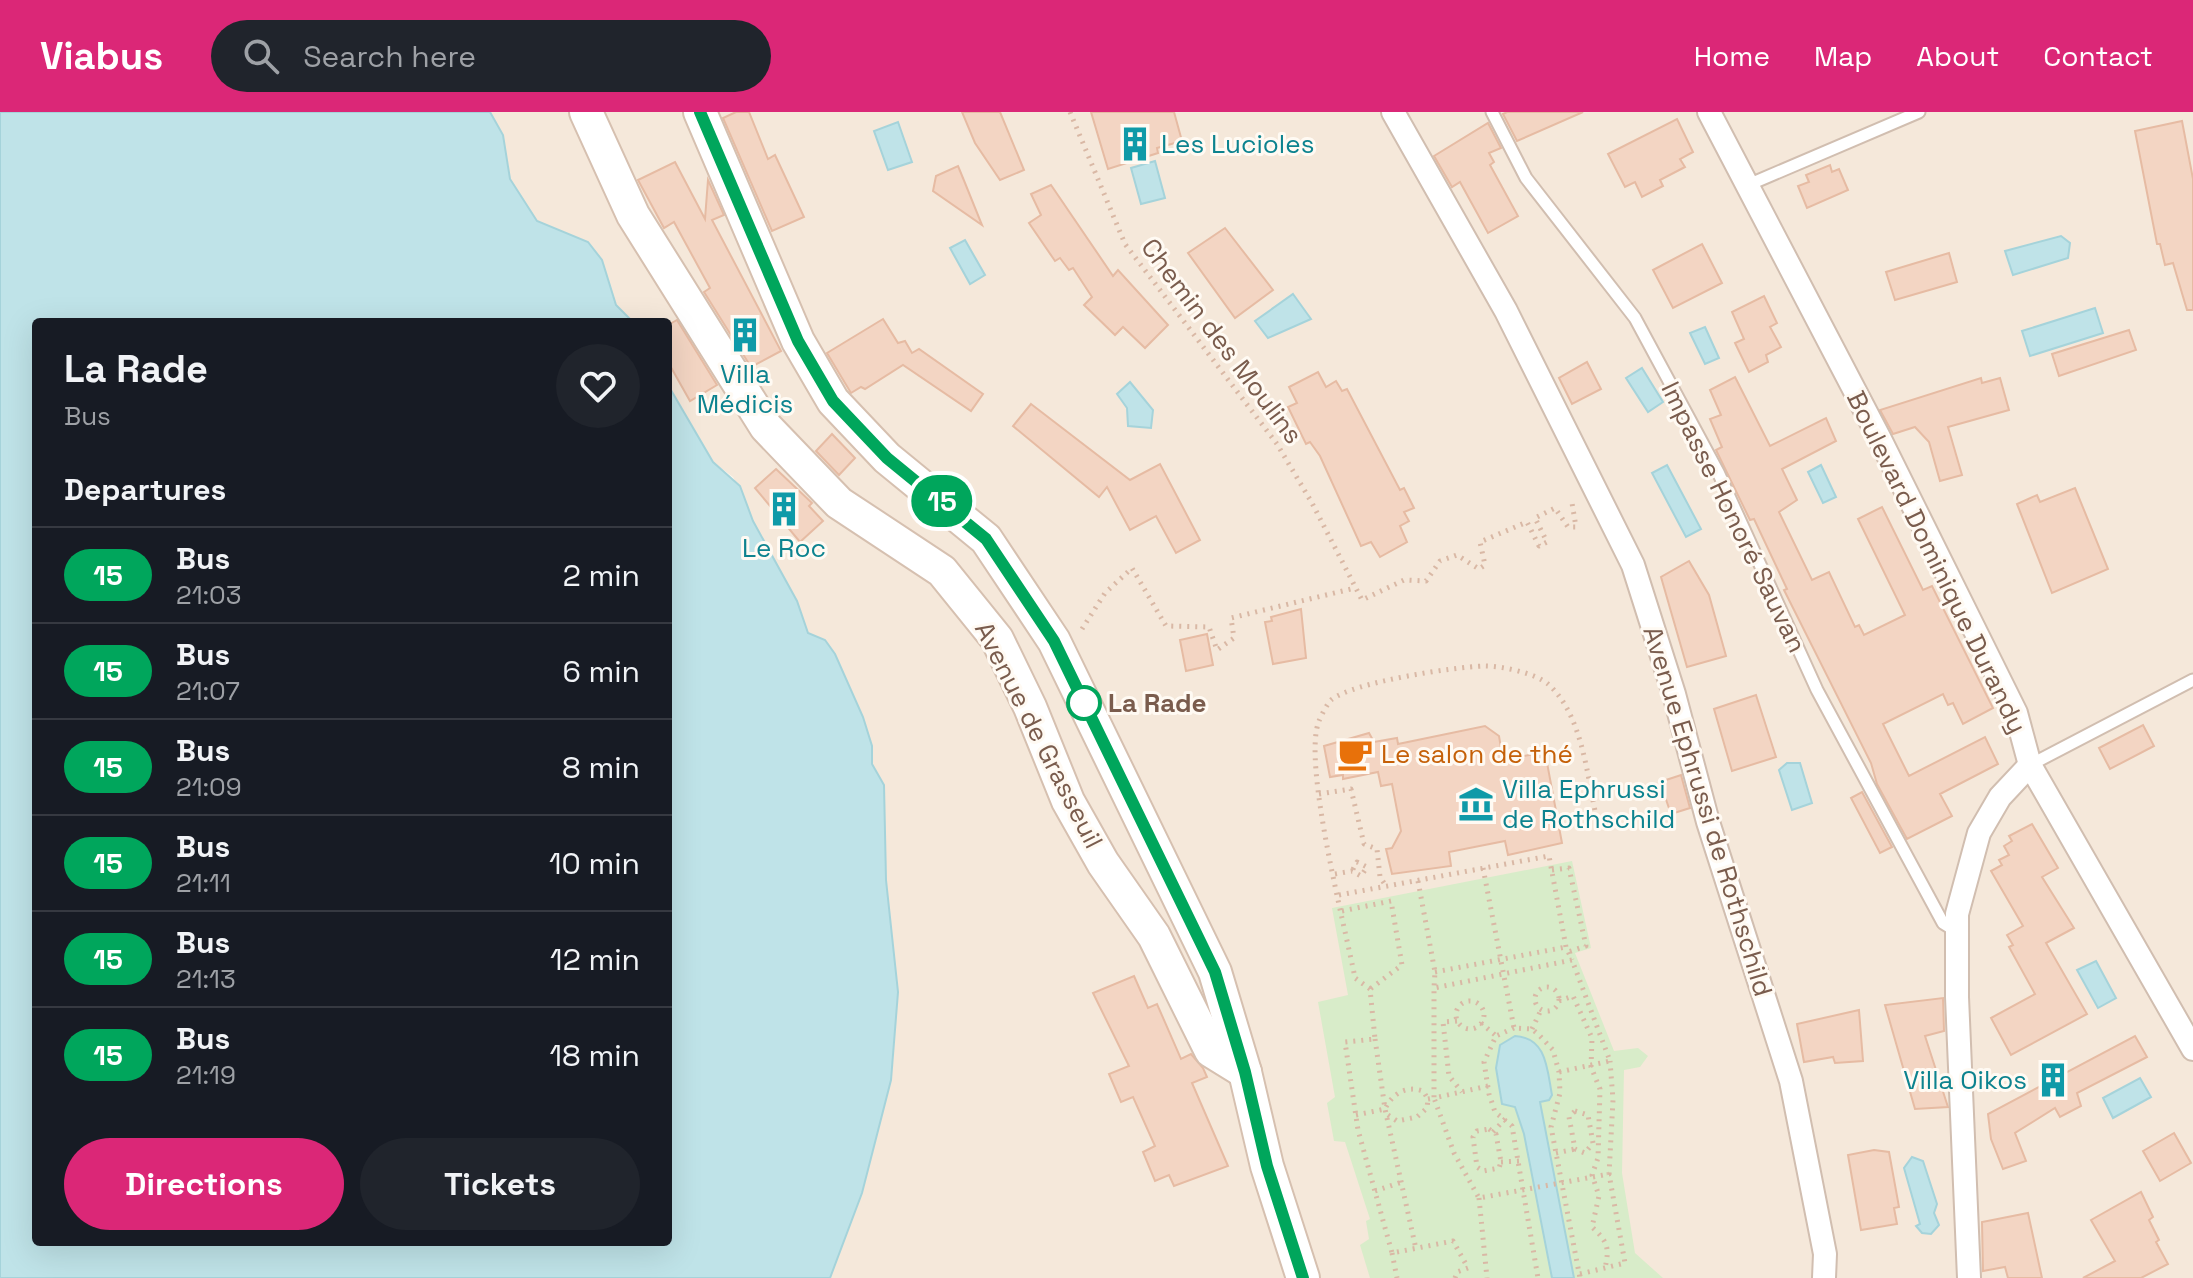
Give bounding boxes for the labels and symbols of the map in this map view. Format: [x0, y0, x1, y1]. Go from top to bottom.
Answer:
building icon: Les Lucioles [1116, 125, 1154, 163]
place label: Les Lucioles [1161, 127, 1314, 161]
street label: Chemin des Moulins [1134, 231, 1310, 451]
building icon: Villa Médicis [726, 316, 764, 354]
place label: Villa Médicis [697, 357, 793, 421]
street label: Impasse Honoré Sauvan [1654, 376, 1814, 658]
street label: Boulevard Dominique Durandy [1839, 385, 2035, 739]
line badge: 15 [906, 475, 978, 527]
building icon: Le Roc [765, 490, 803, 528]
place label: Le Roc [742, 531, 826, 565]
street label: Avenue de Grasseuil [967, 616, 1111, 854]
street label: Avenue Ephrussi de Rothschild [1635, 622, 1781, 1000]
marker: La Rade [1067, 686, 1101, 720]
place label: La Rade [1108, 686, 1207, 720]
cafe icon: Le salon de thé [1336, 735, 1374, 773]
place label: Le salon de thé [1381, 737, 1573, 771]
place label: Villa Ephrussi de Rothschild [1502, 772, 1675, 836]
museum icon: Villa Ephrussi de Rothschild [1457, 785, 1495, 823]
building icon: Villa Oikos [2034, 1061, 2072, 1099]
place label: Villa Oikos [1903, 1063, 2027, 1097]

